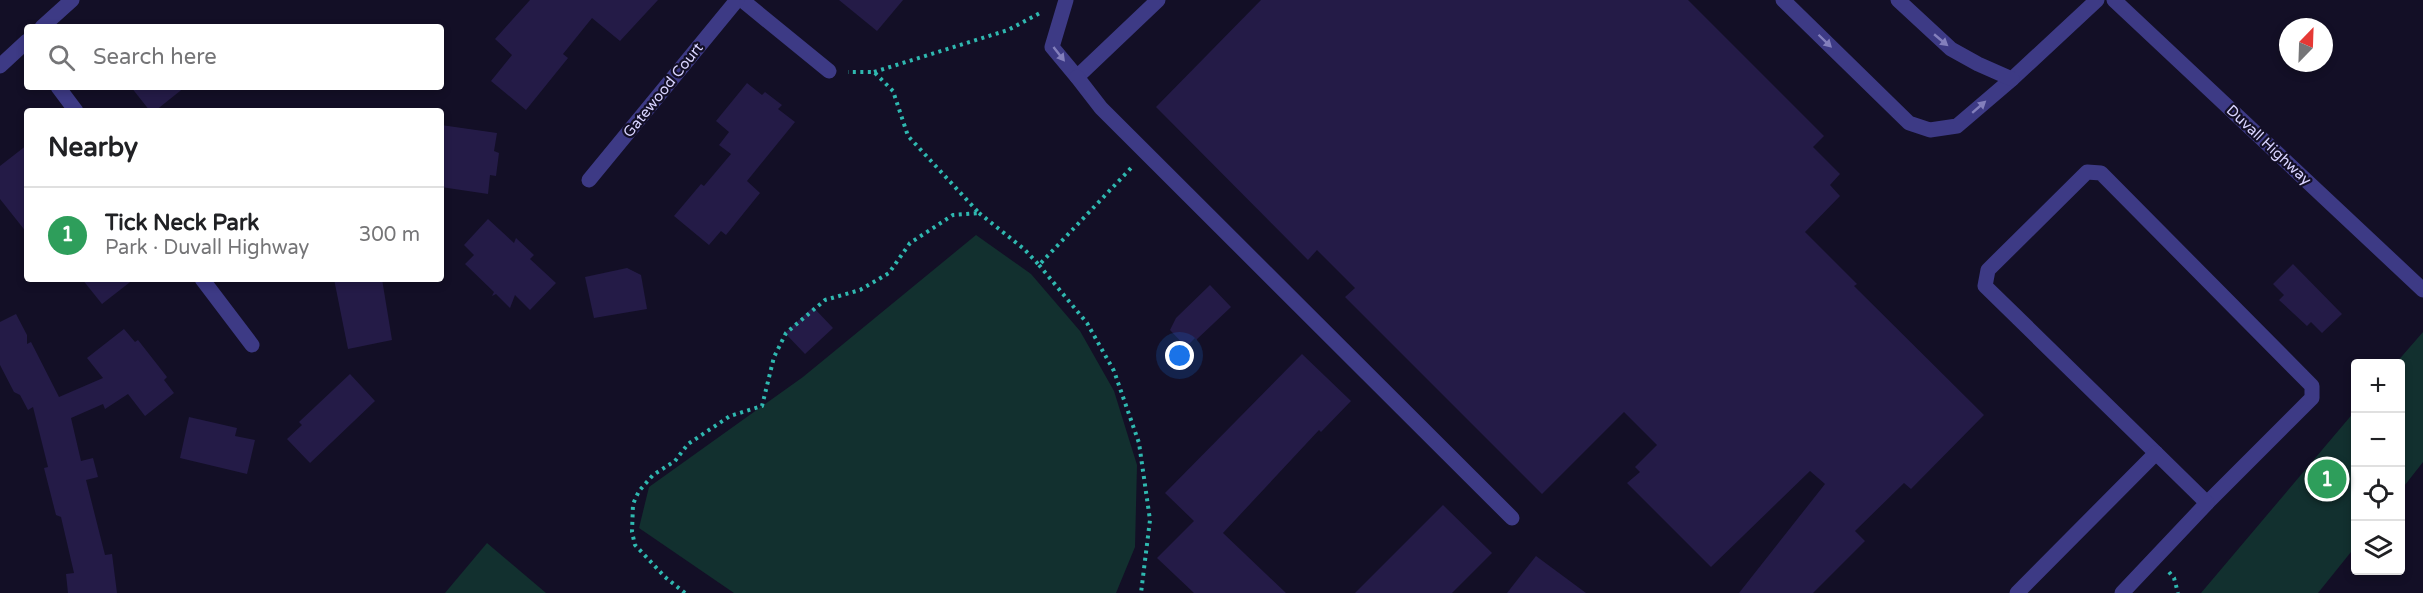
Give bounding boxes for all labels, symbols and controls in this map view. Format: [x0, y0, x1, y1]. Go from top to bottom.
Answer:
north arrow [2279, 18, 2333, 72]
search box [24, 24, 444, 90]
one-way arrow [1818, 34, 1833, 48]
one-way arrow [1933, 34, 1949, 47]
street label: Gatewood Court [619, 39, 707, 141]
icon: search [45, 41, 78, 74]
text: Search here [93, 44, 217, 70]
one-way arrow [1053, 46, 1065, 62]
one-way arrow [1971, 101, 1987, 114]
street label: Duvall Highway [2223, 101, 2315, 189]
text: Nearby [48, 132, 138, 163]
text: Tick Neck Park [105, 210, 259, 236]
text: 1 [61, 223, 74, 247]
text: 300 m [359, 223, 420, 247]
text: Park · Duvall Highway [105, 236, 309, 260]
your location [1165, 341, 1194, 370]
map controls [2351, 359, 2405, 575]
button: + [2351, 359, 2405, 413]
button: − [2351, 413, 2405, 467]
pin: 1 [2308, 456, 2346, 502]
button: locate [2351, 467, 2405, 521]
button: layers [2351, 521, 2405, 575]

